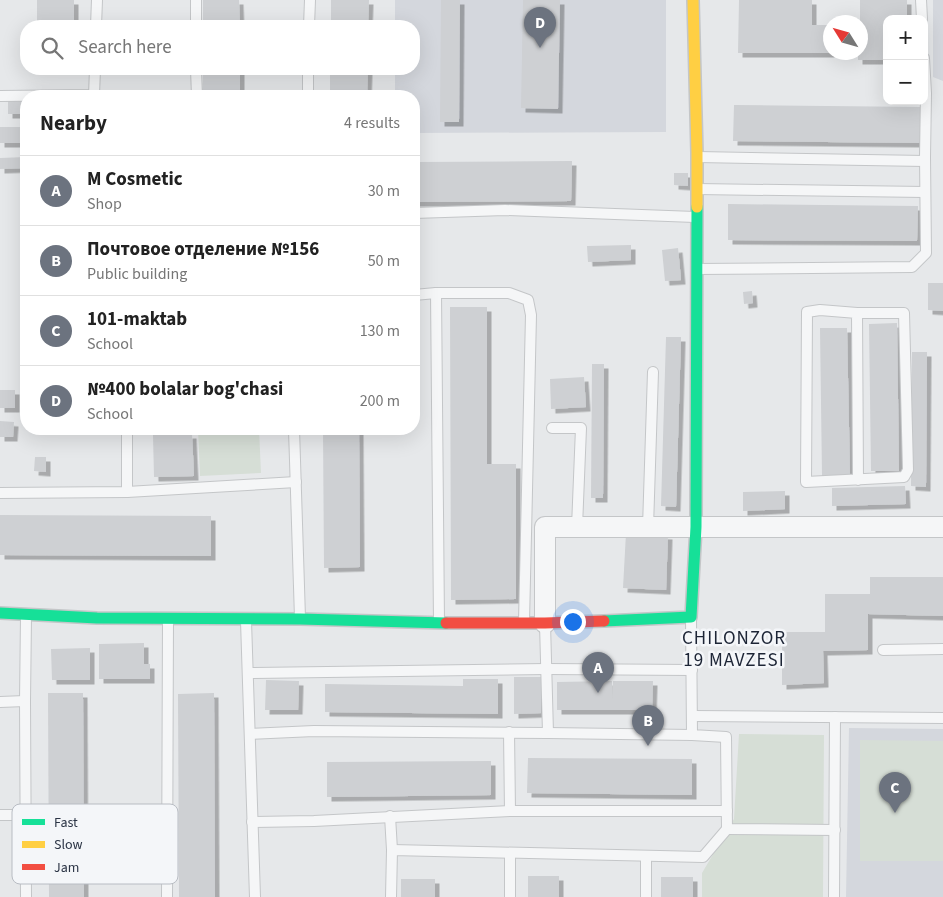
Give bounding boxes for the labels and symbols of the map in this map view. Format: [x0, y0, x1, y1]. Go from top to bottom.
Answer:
pin: D [524, 7, 556, 48]
north arrow [823, 15, 868, 60]
your location [560, 609, 586, 635]
district label: CHILONZOR 19 MAVZESI [682, 625, 786, 674]
pin: A [582, 652, 614, 693]
pin: B [632, 705, 664, 746]
pin: C [879, 772, 911, 813]
legend [12, 804, 178, 884]
text: Fast [54, 813, 78, 833]
text: Slow [54, 835, 83, 855]
text: Jam [54, 858, 79, 878]

